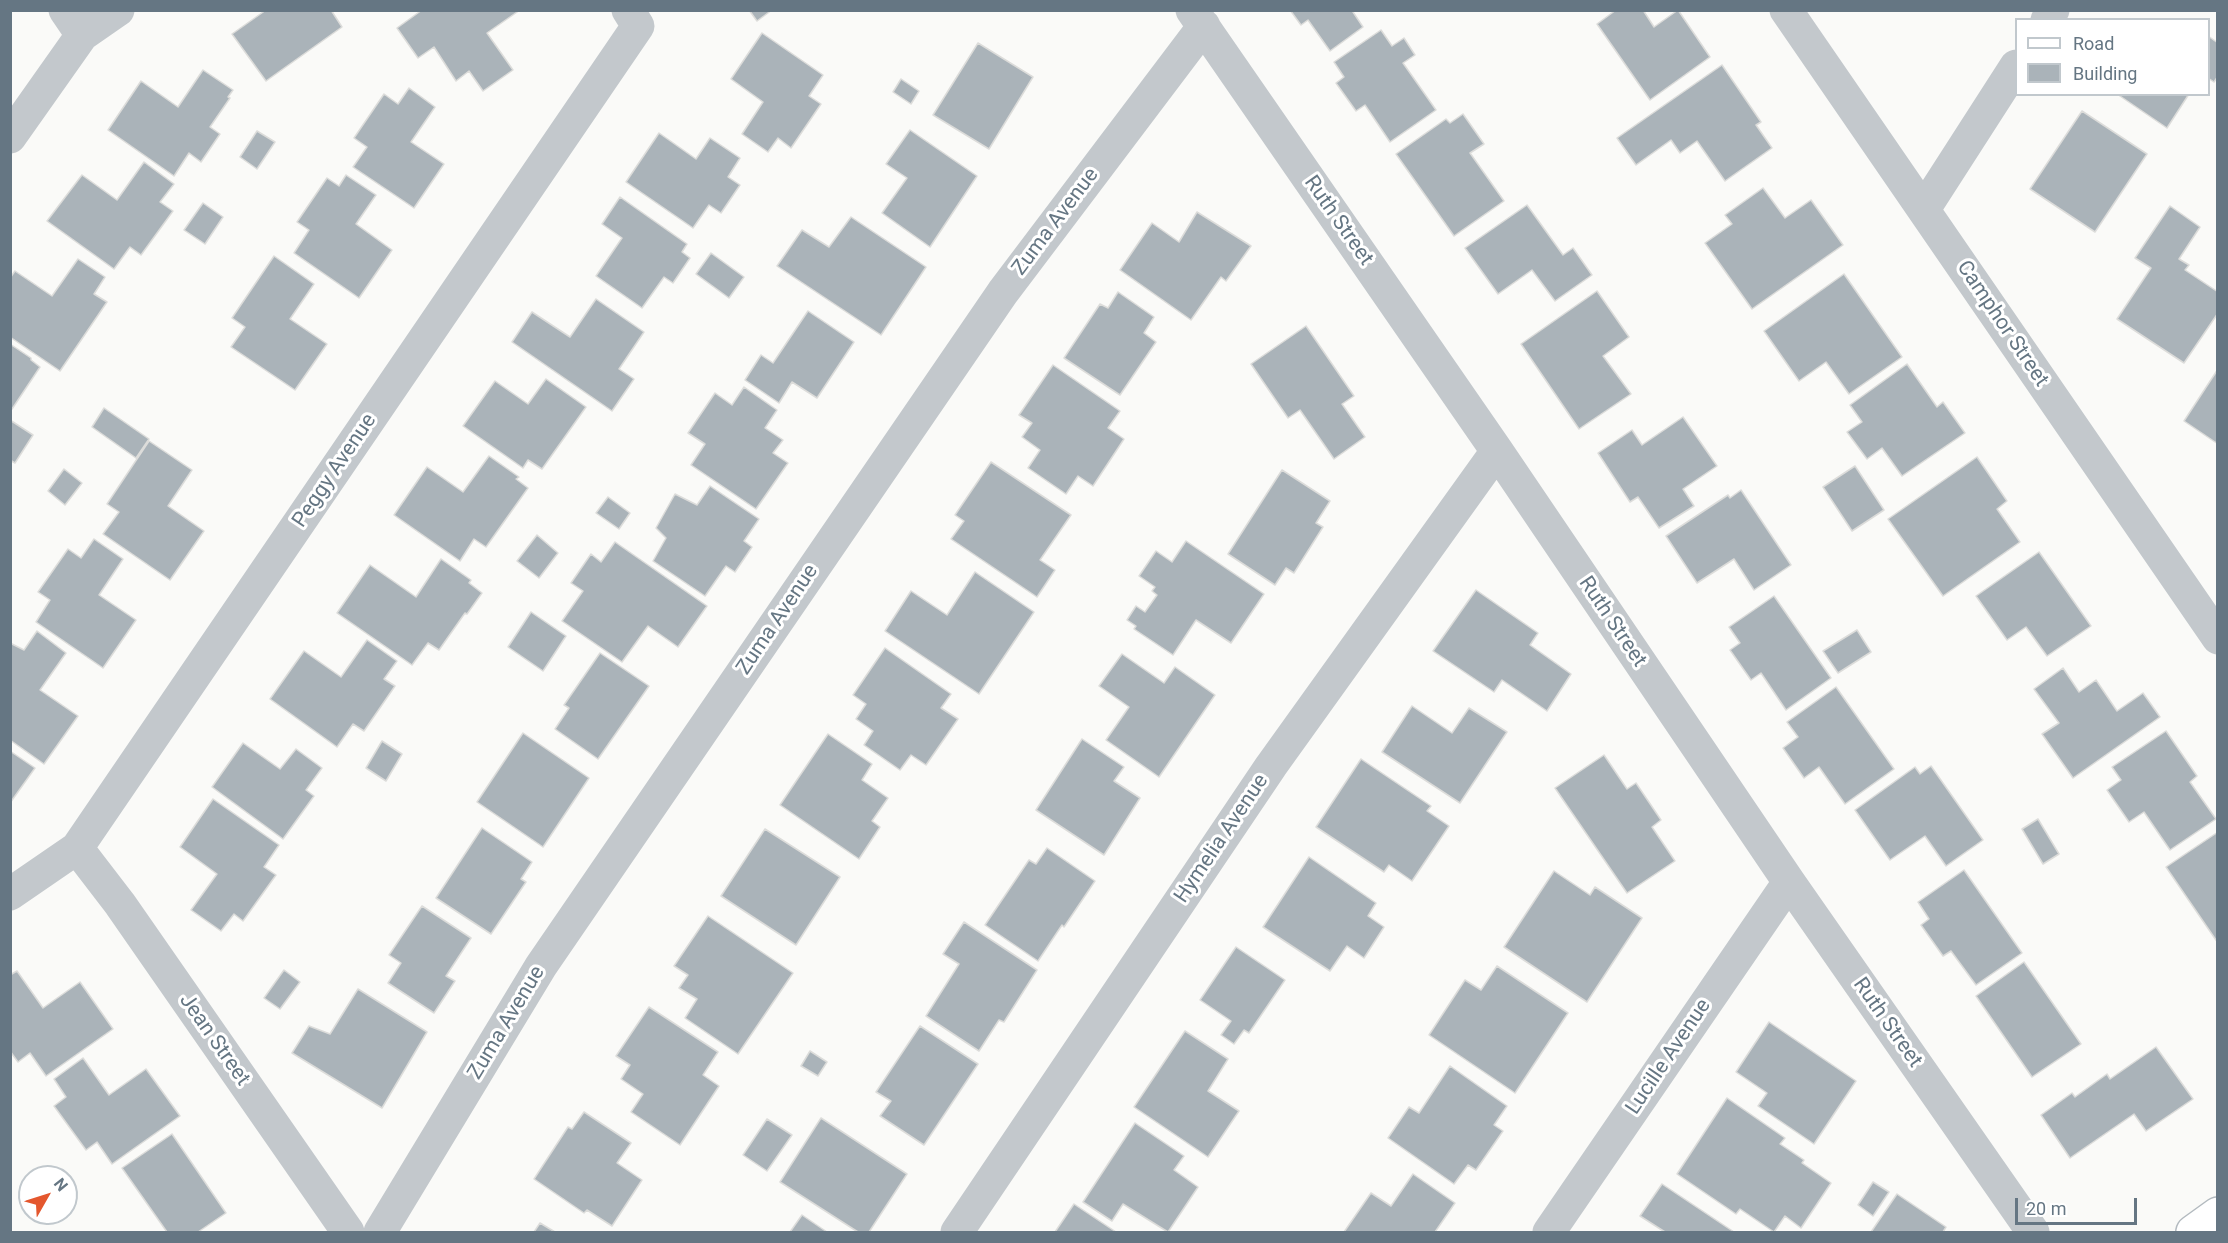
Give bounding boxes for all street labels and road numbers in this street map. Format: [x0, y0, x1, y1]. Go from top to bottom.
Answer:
street label: Zuma Avenue [1008, 163, 1104, 281]
street label: Ruth Street [1298, 171, 1378, 271]
street label: Camphor Street [1951, 256, 2053, 392]
street label: Peggy Avenue [288, 409, 382, 533]
street label: Zuma Avenue [732, 560, 824, 680]
street label: Ruth Street [1573, 572, 1651, 672]
street label: Hymelia Avenue [1170, 770, 1274, 908]
street label: Zuma Avenue [463, 962, 551, 1084]
street label: Ruth Street [1847, 973, 1927, 1073]
street label: Jean Street [173, 989, 255, 1091]
street label: Lucille Avenue [1621, 995, 1717, 1119]

